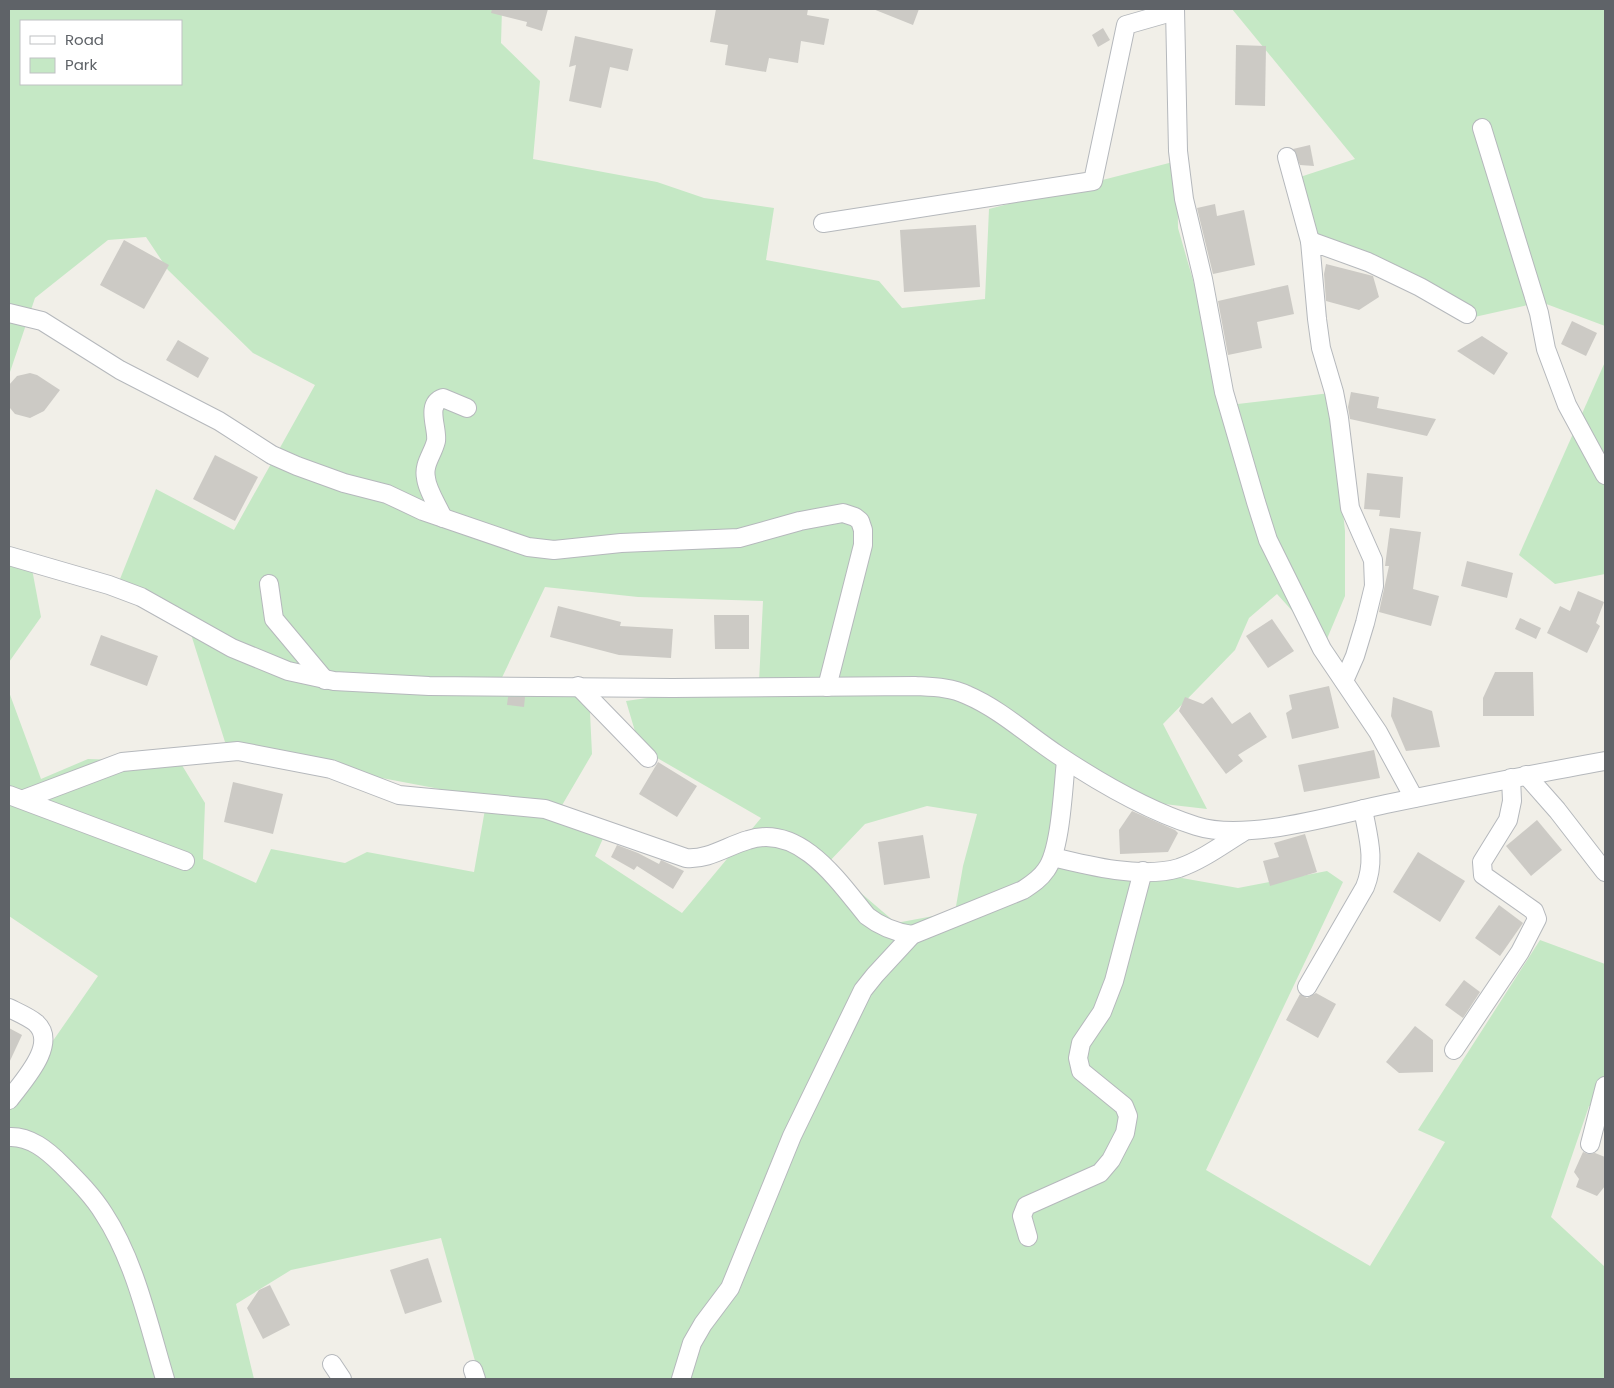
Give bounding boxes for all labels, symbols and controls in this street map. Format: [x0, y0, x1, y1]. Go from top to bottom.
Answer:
legend [20, 20, 182, 85]
text: Road [65, 29, 104, 50]
text: Park [65, 54, 97, 75]

